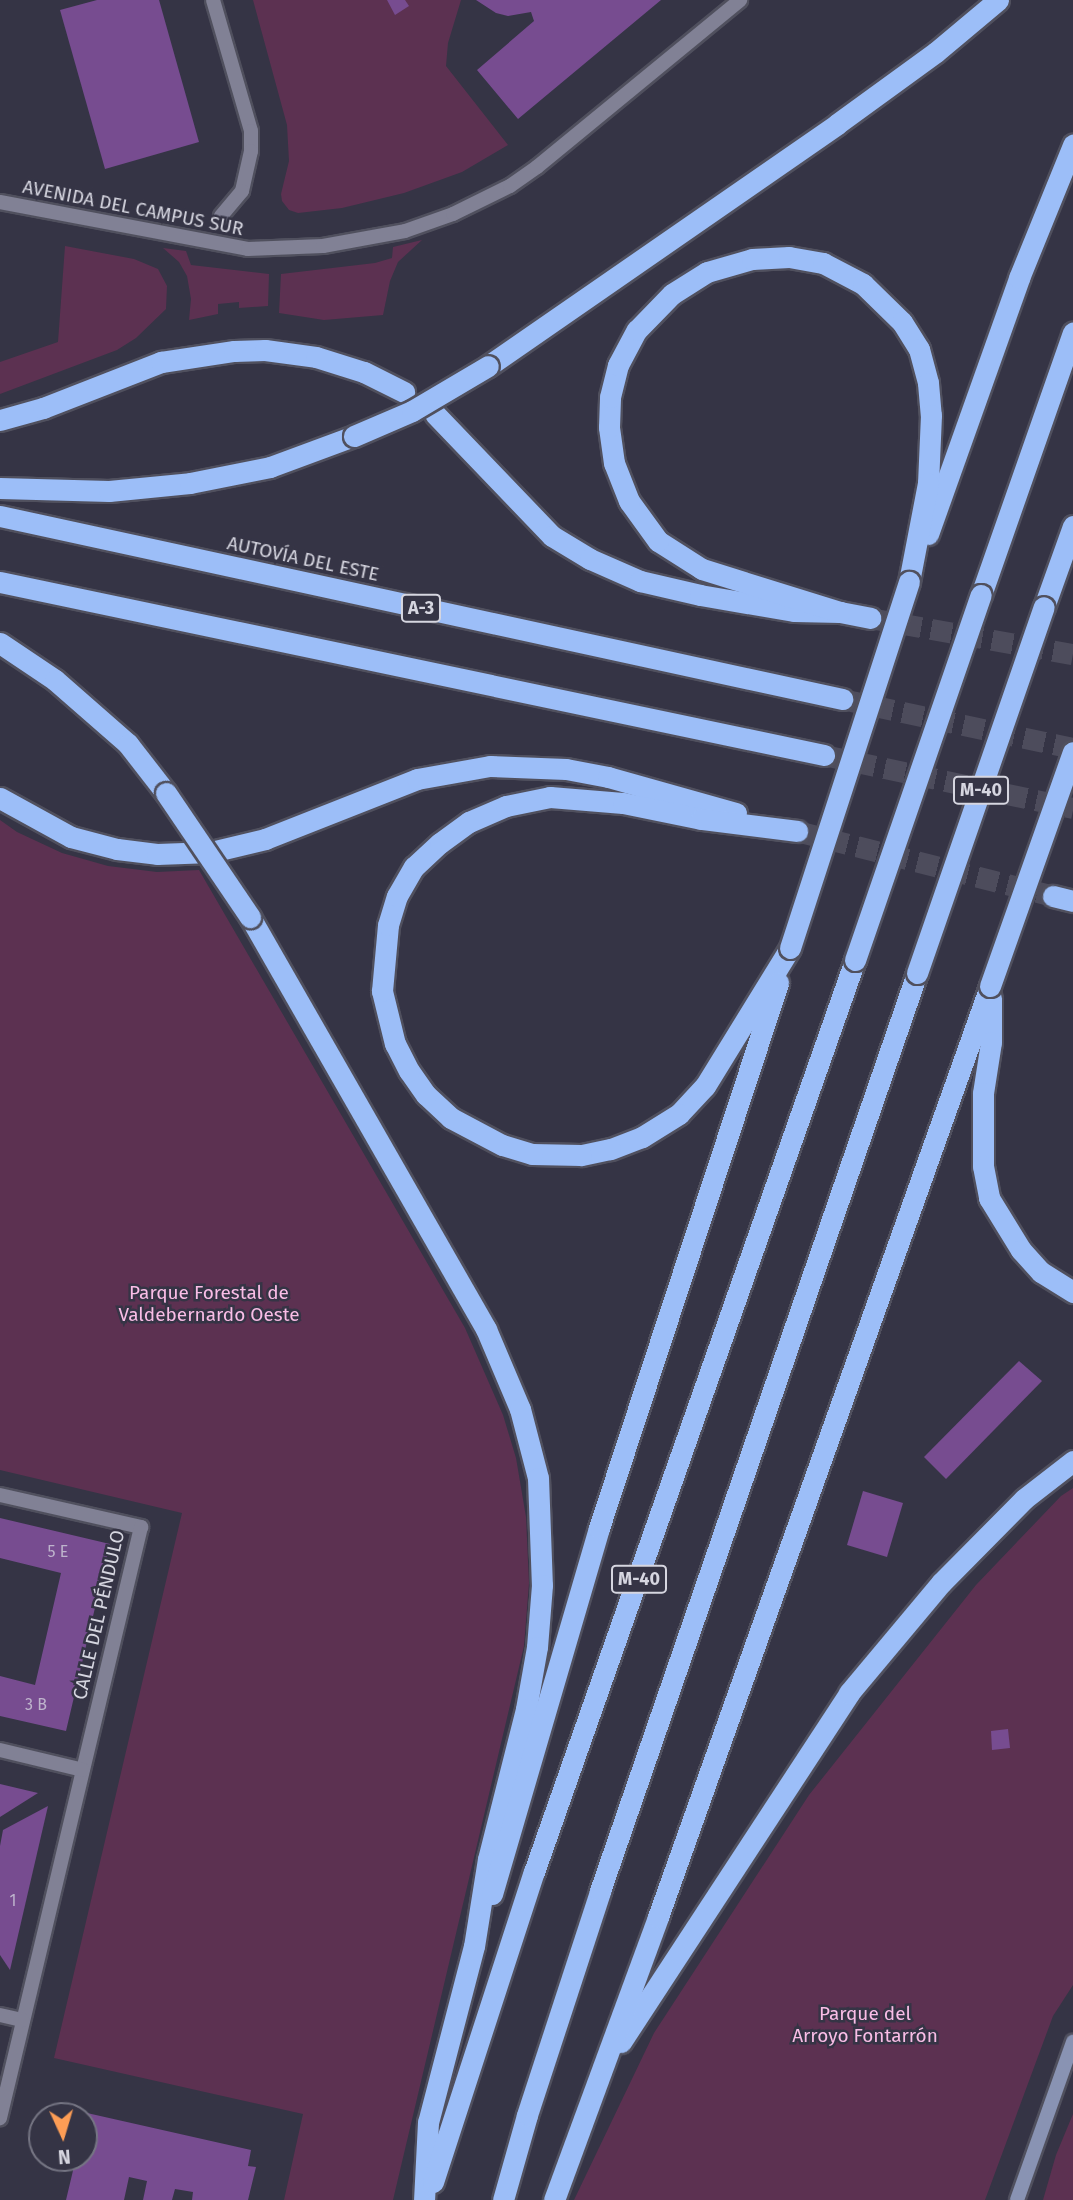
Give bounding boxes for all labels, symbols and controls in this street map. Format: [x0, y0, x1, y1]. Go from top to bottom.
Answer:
street label: AVENIDA DEL CAMPUS SUR [21, 175, 245, 241]
street label: AUTOVÍA DEL ESTE [225, 532, 381, 586]
road number: A-3 [400, 594, 442, 622]
road number: M-40 [953, 776, 1009, 804]
park label: Parque Forestal de Valdebernardo Oeste [118, 1282, 300, 1326]
street label: CALLE DEL PÉNDULO [68, 1528, 130, 1702]
house number: 5 E [48, 1542, 68, 1562]
road number: M-40 [611, 1564, 667, 1594]
house number: 3 B [25, 1695, 47, 1715]
house number: 1 [10, 1891, 16, 1911]
park label: Parque del Arroyo Fontarrón [792, 2003, 938, 2047]
north arrow [28, 2102, 98, 2172]
text: N [57, 2145, 71, 2168]

